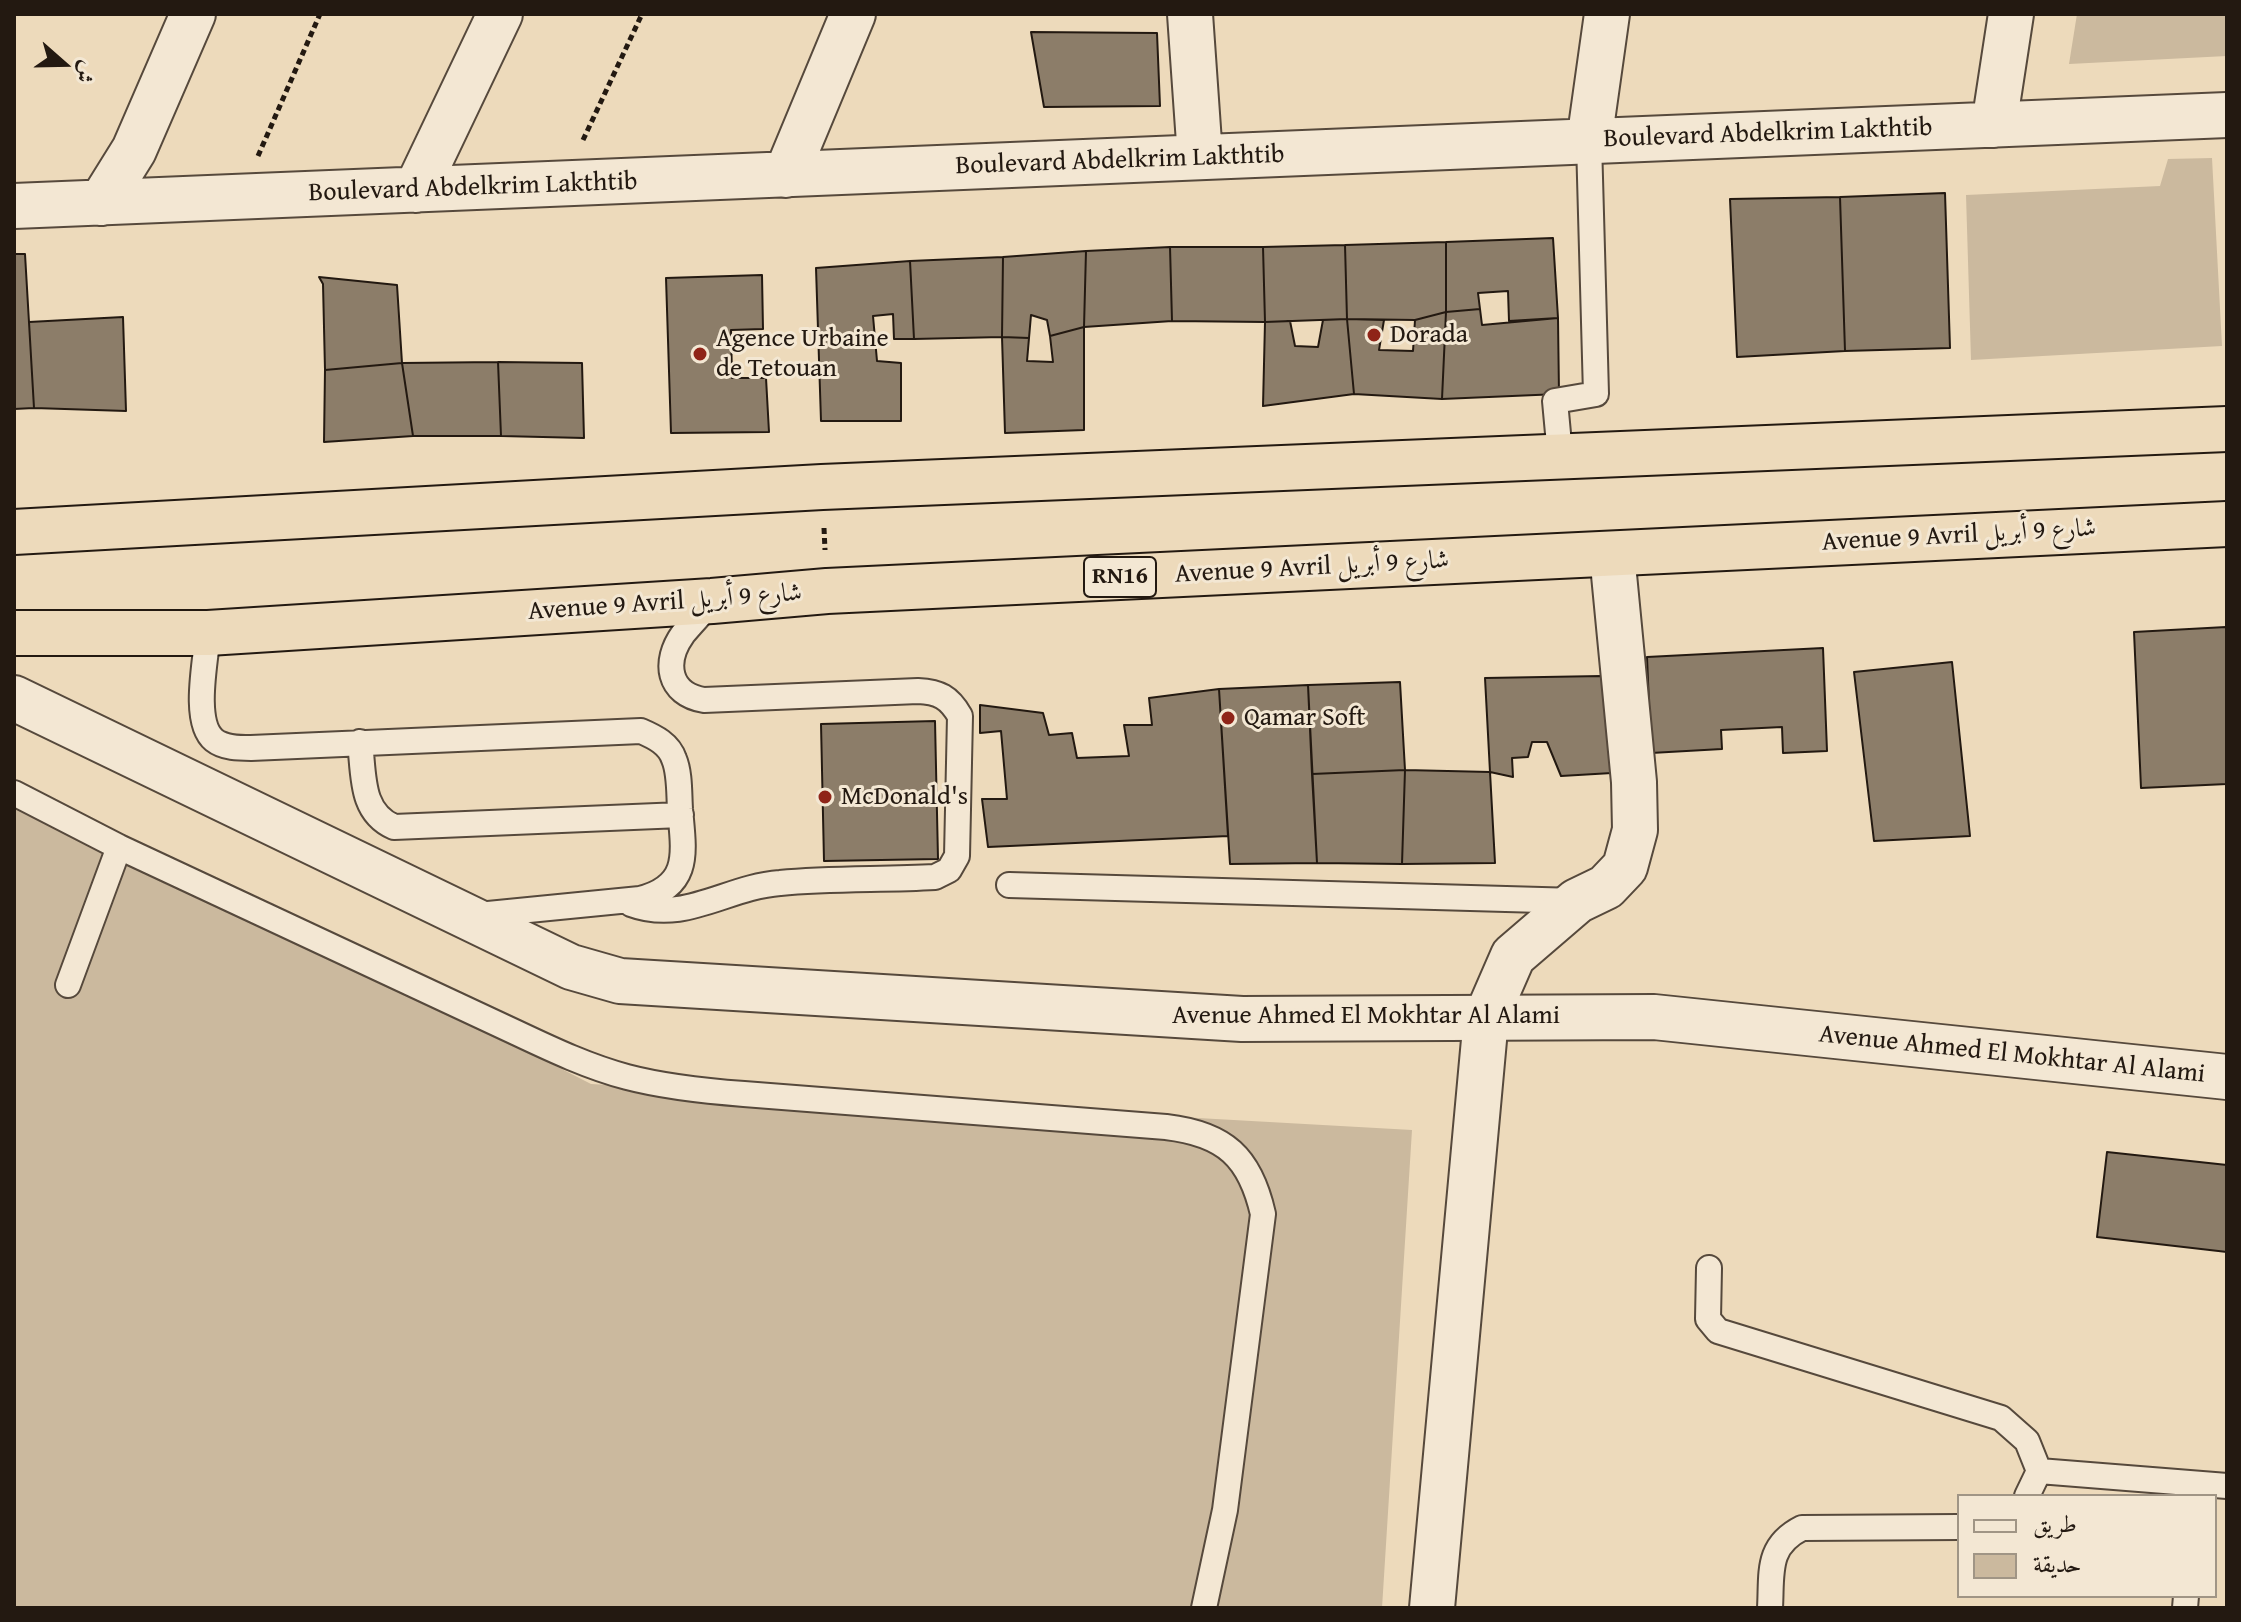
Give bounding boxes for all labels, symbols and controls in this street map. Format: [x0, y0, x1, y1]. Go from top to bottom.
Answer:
north arrow [24, 24, 104, 104]
text: ش [68, 56, 105, 88]
street label: Boulevard Abdelkrim Lakthtib [1603, 113, 1933, 155]
street label: Boulevard Abdelkrim Lakthtib [955, 140, 1285, 182]
street label: Boulevard Abdelkrim Lakthtib [308, 167, 638, 209]
place label: Dorada [1390, 319, 1468, 351]
place label: Agence Urbaine de Tetouan [716, 323, 889, 384]
marker: Dorada [1365, 326, 1383, 344]
marker: Agence Urbaine de Tetouan [691, 345, 709, 363]
street label: Avenue 9 Avril شارع 9 أبريل [1821, 513, 2097, 559]
street label: Avenue 9 Avril شارع 9 أبريل [1174, 545, 1450, 591]
road number: RN16 [1084, 557, 1156, 597]
street label: Avenue 9 Avril شارع 9 أبريل [527, 578, 803, 628]
place label: Qamar Soft [1244, 702, 1366, 734]
marker: Qamar Soft [1219, 709, 1237, 727]
place label: McDonald's [841, 781, 968, 813]
marker: McDonald's [816, 788, 834, 806]
street label: Avenue Ahmed El Mokhtar Al Alami [1172, 1000, 1560, 1032]
street label: Avenue Ahmed El Mokhtar Al Alami [1817, 1019, 2207, 1091]
legend [1957, 1494, 2217, 1598]
text: طريق [2033, 1506, 2077, 1541]
text: حديقة [2033, 1546, 2082, 1581]

